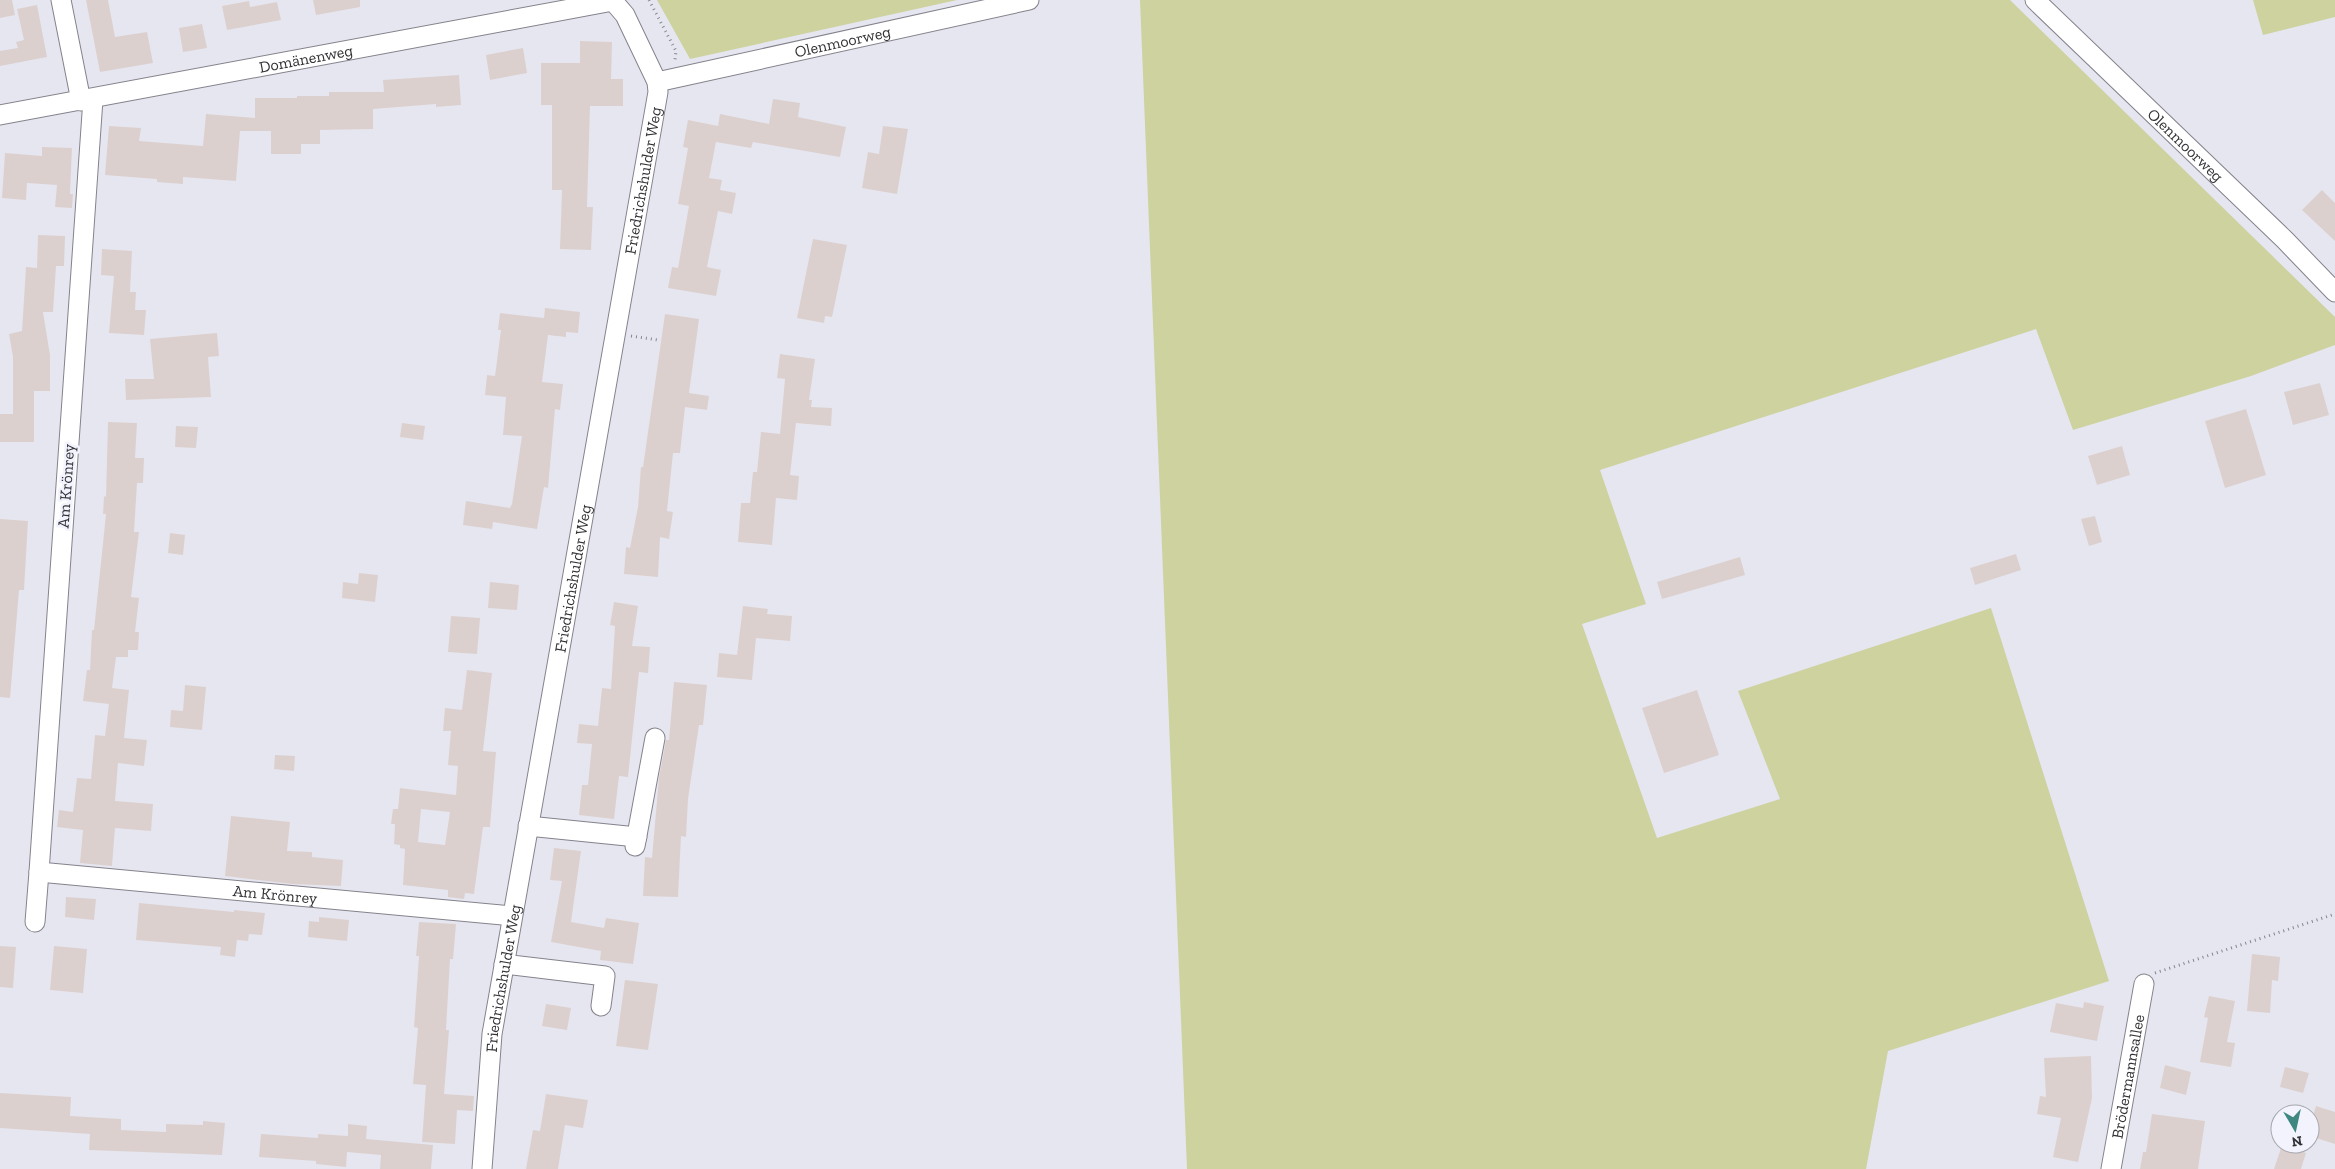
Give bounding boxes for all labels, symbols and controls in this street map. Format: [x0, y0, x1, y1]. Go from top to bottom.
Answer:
street label: Olenmoorweg [793, 21, 893, 61]
street label: Domänenweg [257, 40, 354, 76]
street label: Olenmoorweg [2144, 104, 2228, 186]
street label: Friedrichshulder Weg [620, 105, 665, 256]
street label: Am Krönrey [54, 442, 78, 529]
street label: Friedrichshulder Weg [550, 503, 595, 654]
street label: Am Krönrey [232, 881, 319, 907]
street label: Friedrichshulder Weg [481, 903, 524, 1053]
street label: Brödermannsallee [2107, 1013, 2148, 1140]
north arrow [2270, 1104, 2320, 1154]
text: N [2290, 1132, 2304, 1151]

